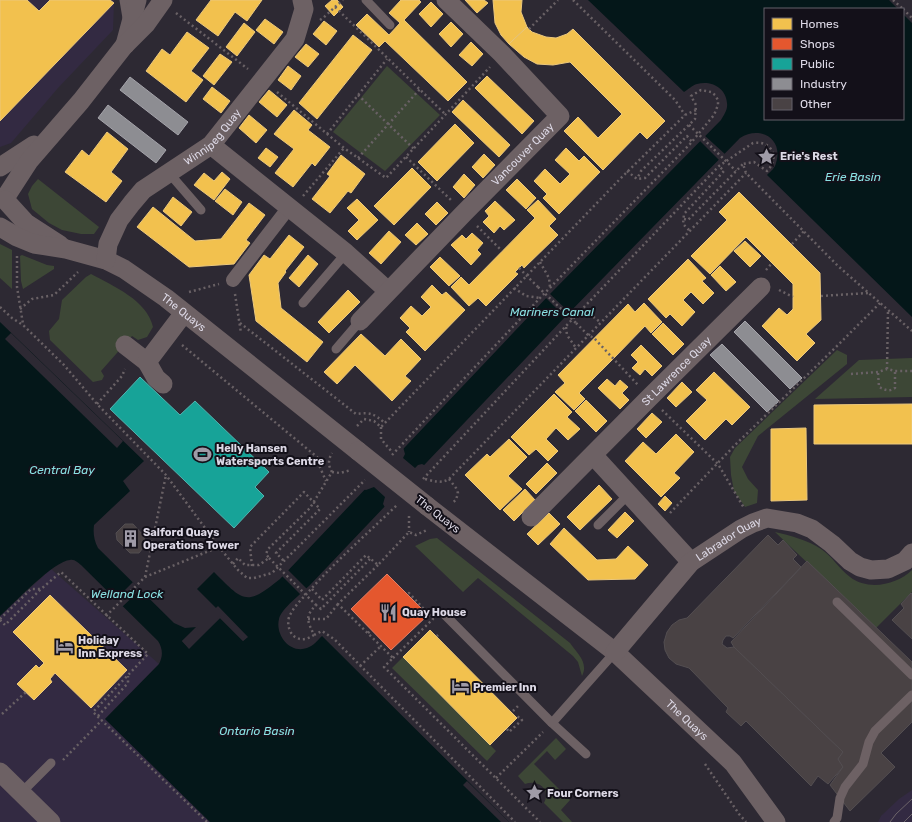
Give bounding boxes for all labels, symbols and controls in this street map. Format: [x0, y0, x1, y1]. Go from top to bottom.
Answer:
legend [764, 8, 904, 120]
text: Homes [800, 17, 839, 31]
text: Shops [800, 37, 835, 51]
text: Public [800, 57, 835, 71]
text: Industry [800, 77, 847, 91]
text: Other [800, 97, 832, 111]
street label: Winnipeg Quay [182, 107, 244, 168]
street label: Vancouver Quay [489, 120, 557, 188]
place icon: Erie's Rest [757, 146, 777, 166]
place label: Erie's Rest [780, 150, 838, 163]
water label: Erie Basin [825, 170, 881, 184]
street label: The Quays [159, 291, 209, 335]
water label: Mariners Canal [510, 305, 595, 319]
street label: St Lawrence Quay [639, 334, 714, 409]
place label: Helly Hansen Watersports Centre [216, 442, 325, 468]
sports icon: Helly Hansen Watersports Centre [193, 444, 213, 464]
water label: Central Bay [29, 463, 95, 477]
street label: The Quays [413, 493, 463, 536]
street label: Labrador Quay [693, 515, 763, 564]
place label: Salford Quays Operations Tower [143, 526, 239, 552]
building icon: Salford Quays Operations Tower [120, 528, 140, 548]
water label: Welland Lock [91, 587, 164, 601]
restaurant icon: Quay House [379, 602, 399, 622]
place label: Quay House [402, 606, 467, 619]
place label: Holiday Inn Express [78, 634, 142, 660]
hotel icon: Holiday Inn Express [55, 636, 75, 656]
hotel icon: Premier Inn [450, 677, 470, 697]
place label: Premier Inn [473, 681, 537, 694]
street label: The Quays [663, 697, 711, 743]
water label: Ontario Basin [219, 724, 295, 738]
place icon: Four Corners [524, 783, 544, 803]
place label: Four Corners [547, 787, 619, 800]

